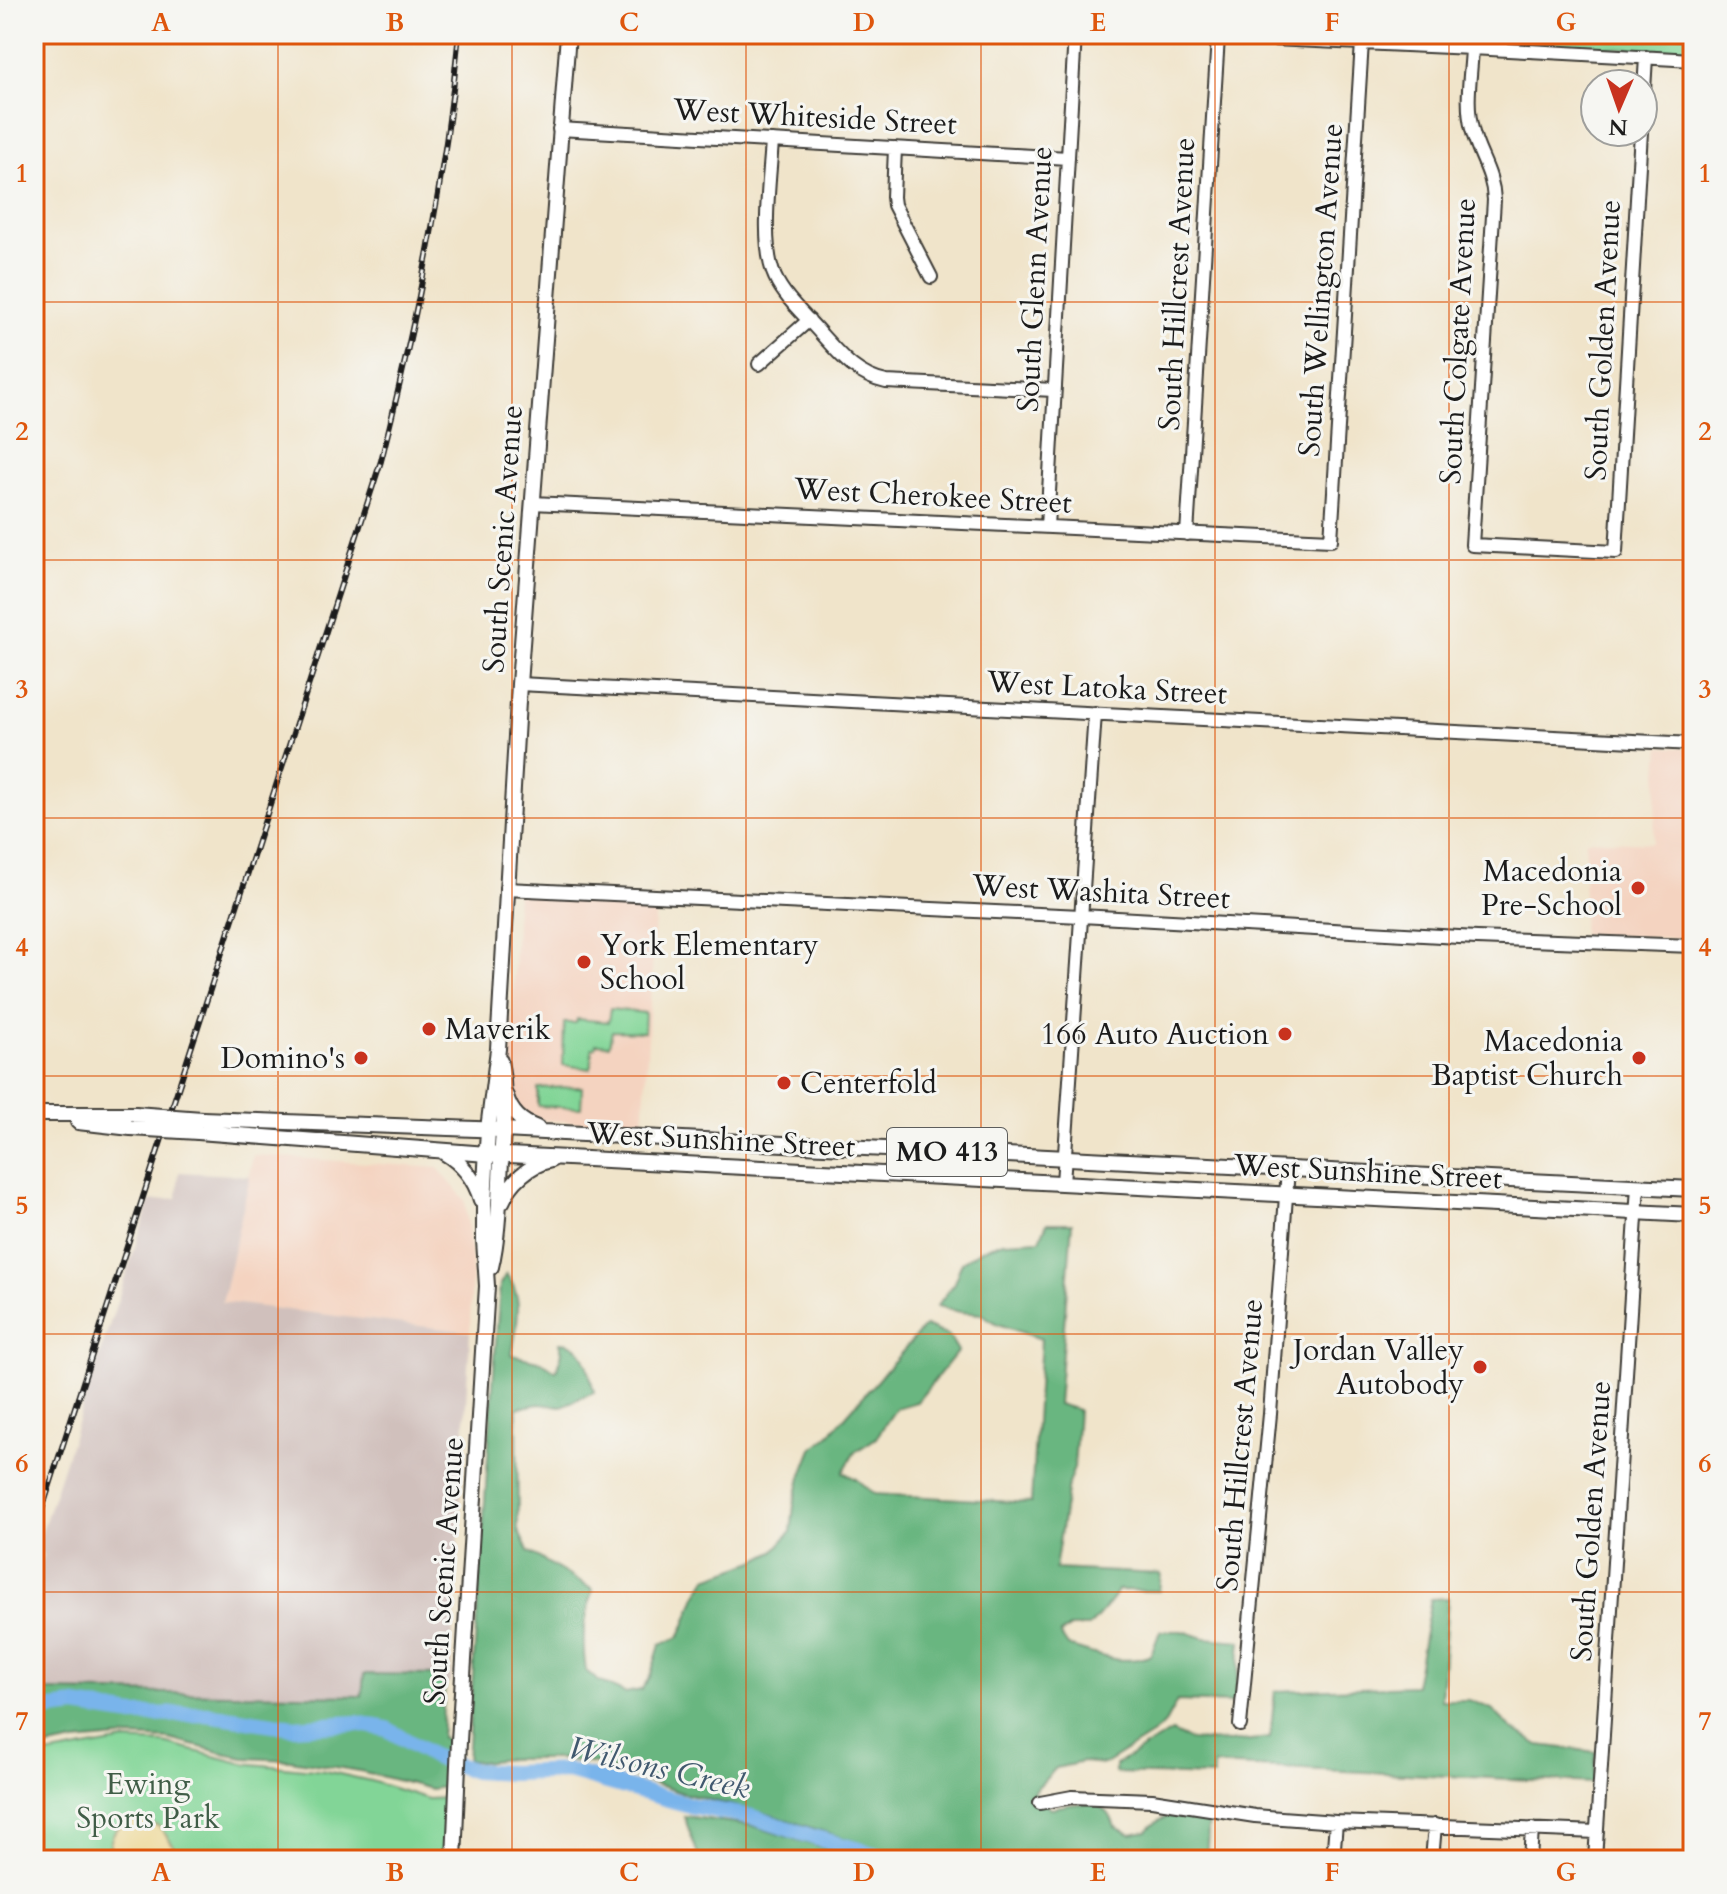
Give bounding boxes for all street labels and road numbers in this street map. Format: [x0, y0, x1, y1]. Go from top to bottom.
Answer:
street label: West Whiteside Street [671, 89, 958, 145]
street label: South Wellington Avenue [1289, 122, 1353, 458]
street label: South Hillcrest Avenue [1149, 136, 1205, 432]
street label: South Glenn Avenue [1008, 145, 1062, 413]
street label: South Colgate Avenue [1430, 197, 1486, 485]
street label: South Golden Avenue [1575, 198, 1631, 482]
street label: South Scenic Avenue [473, 404, 533, 674]
street label: West Cherokee Street [792, 468, 1073, 524]
street label: West Latoka Street [985, 661, 1229, 715]
street label: West Washita Street [970, 865, 1231, 919]
street label: West Sunshine Street [585, 1112, 857, 1168]
road number: MO 413 [887, 1128, 1007, 1176]
street label: West Sunshine Street [1232, 1144, 1504, 1200]
street label: South Hillcrest Avenue [1207, 1297, 1273, 1593]
street label: South Golden Avenue [1561, 1379, 1621, 1663]
street label: South Scenic Avenue [414, 1436, 474, 1706]

